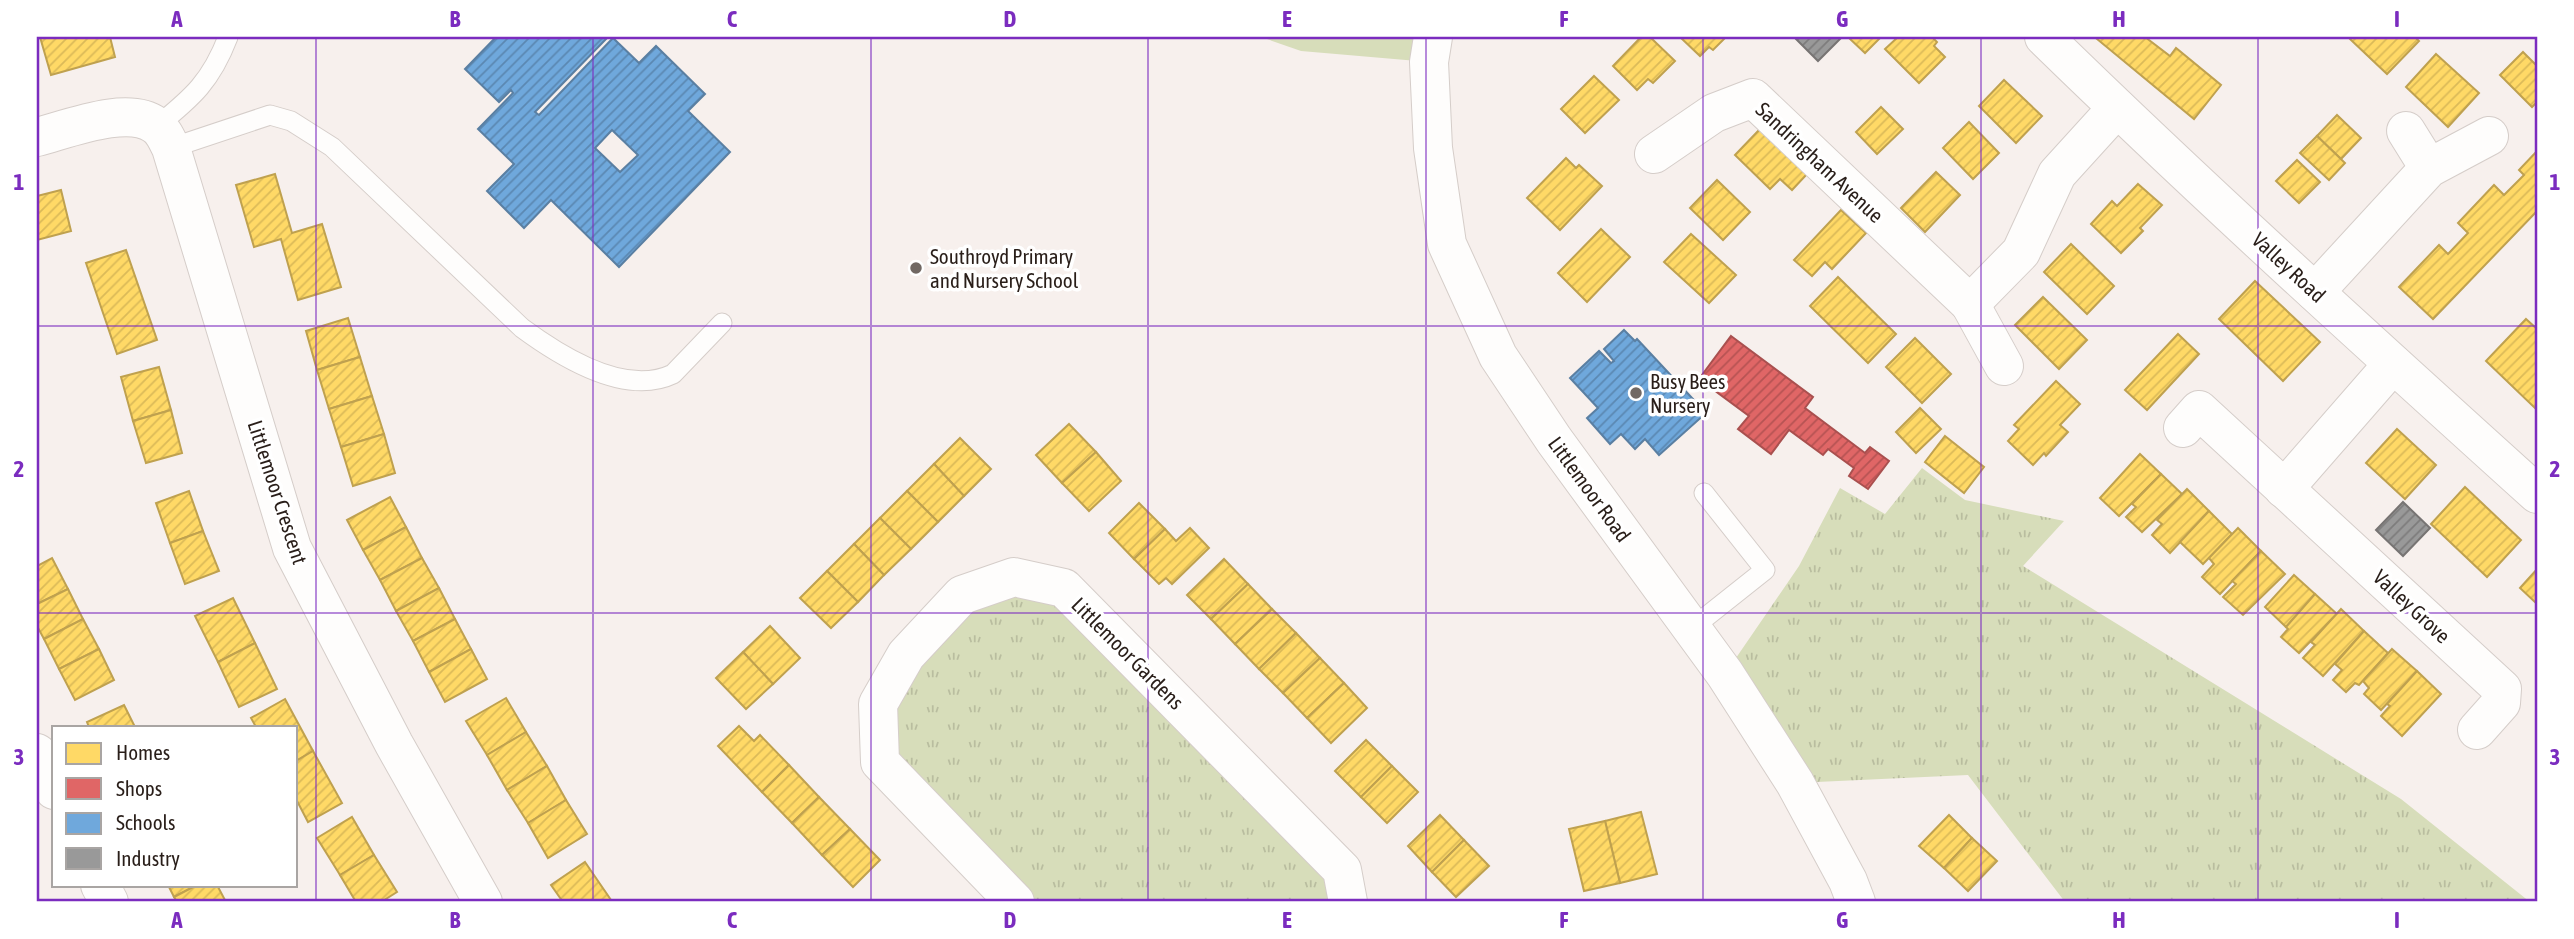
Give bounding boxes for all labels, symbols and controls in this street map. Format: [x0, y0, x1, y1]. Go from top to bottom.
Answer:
text: A [170, 6, 183, 32]
text: B [450, 6, 461, 32]
text: C [727, 6, 738, 32]
text: D [1004, 6, 1017, 32]
text: E [1282, 6, 1292, 32]
text: F [1559, 6, 1569, 32]
text: G [1836, 6, 1848, 32]
text: H [2112, 6, 2126, 32]
text: I [2394, 6, 2400, 32]
street label: Sandringham Avenue [1751, 97, 1889, 227]
text: 1 [14, 169, 25, 195]
text: 1 [2550, 169, 2561, 195]
street label: Valley Road [2247, 227, 2331, 307]
place label: Southroyd Primary and Nursery School [930, 244, 1079, 292]
marker: Southroyd Primary and Nursery School [908, 260, 924, 276]
place label: Busy Bees Nursery [1650, 369, 1725, 417]
marker: Busy Bees Nursery [1628, 385, 1644, 401]
street label: Littlemoor Crescent [243, 417, 313, 567]
street label: Littlemoor Road [1544, 432, 1636, 546]
text: 2 [14, 456, 24, 482]
text: 2 [2550, 456, 2560, 482]
street label: Valley Grove [2369, 564, 2455, 648]
street label: Littlemoor Gardens [1067, 592, 1189, 714]
legend [52, 726, 298, 886]
text: Homes [116, 740, 170, 764]
text: 3 [14, 744, 24, 770]
text: 3 [2550, 744, 2560, 770]
text: Shops [116, 776, 162, 800]
text: Schools [116, 810, 176, 834]
text: Industry [116, 846, 180, 870]
text: A [170, 907, 183, 933]
text: B [450, 907, 461, 933]
text: C [727, 907, 738, 933]
text: D [1004, 907, 1017, 933]
text: E [1282, 907, 1292, 933]
text: F [1559, 907, 1569, 933]
text: G [1836, 907, 1848, 933]
text: H [2112, 907, 2126, 933]
text: I [2394, 907, 2400, 933]

